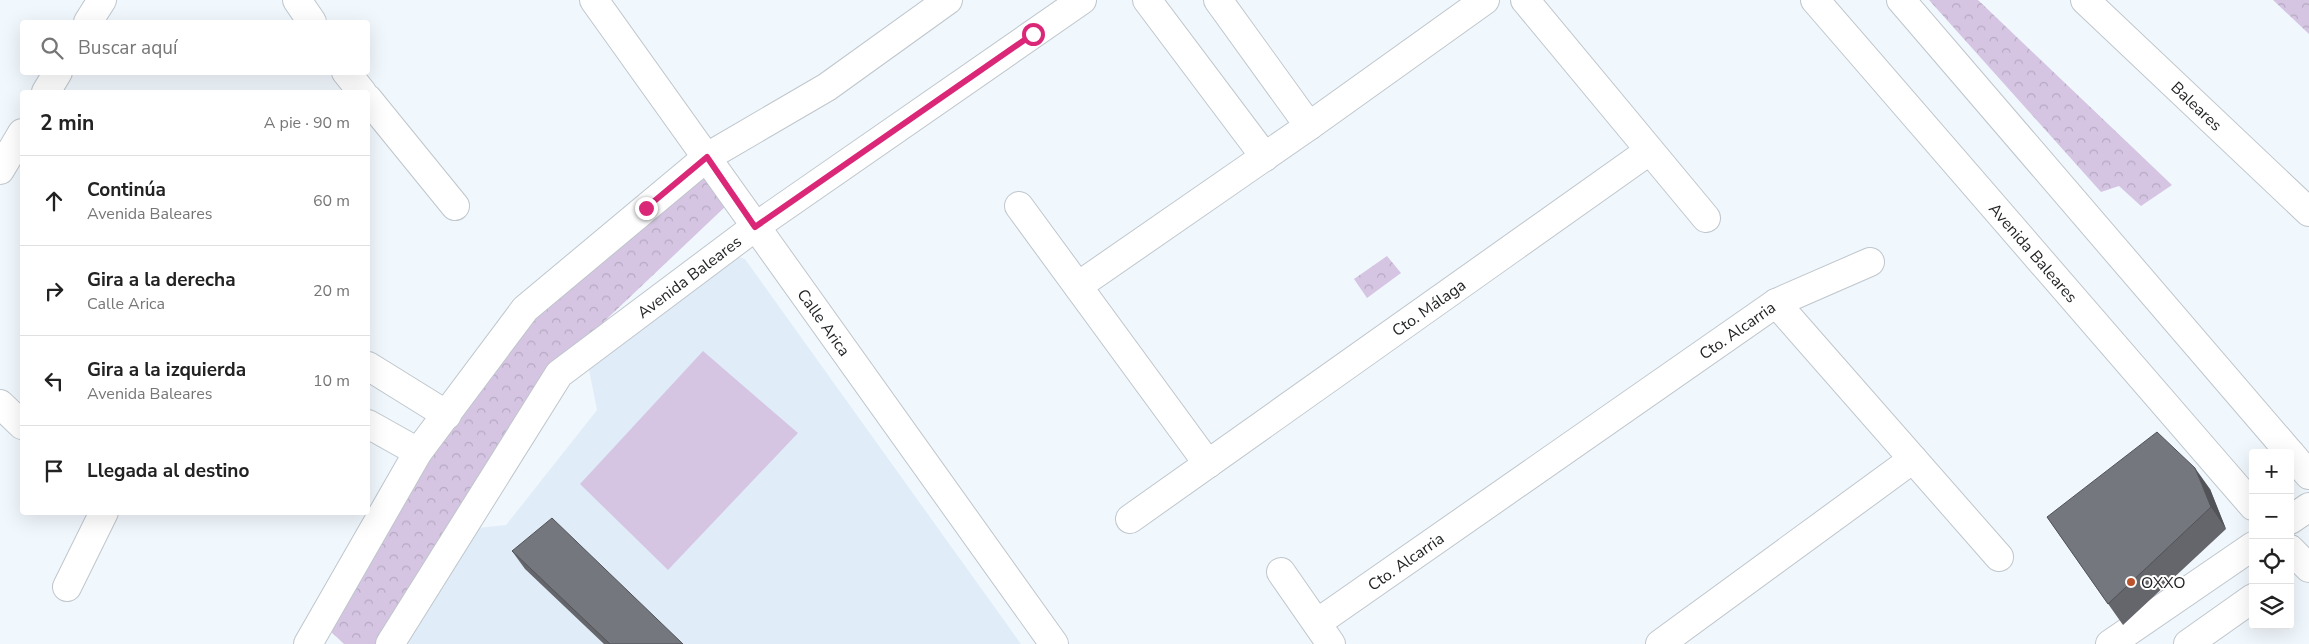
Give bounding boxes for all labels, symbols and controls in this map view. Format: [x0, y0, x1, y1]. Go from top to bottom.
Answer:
search box [20, 20, 370, 75]
route start [1022, 23, 1045, 46]
icon: search [38, 34, 66, 62]
text: Buscar aquí [78, 35, 177, 61]
street label: Baleares [2166, 77, 2227, 136]
text: 2 min [40, 109, 94, 137]
text: A pie · 90 m [264, 112, 350, 134]
text: Continúa [87, 177, 166, 203]
icon: ahead [40, 187, 68, 215]
text: 60 m [313, 190, 350, 212]
route end [635, 197, 658, 220]
street label: Avenida Baleares [1983, 199, 2082, 308]
text: Avenida Baleares [87, 203, 212, 225]
street label: Avenida Baleares [633, 231, 746, 324]
text: Gira a la derecha [87, 267, 236, 293]
street label: Cto. Málaga [1388, 274, 1470, 342]
icon: right [40, 277, 68, 305]
text: 20 m [313, 280, 350, 302]
street label: Calle Arica [792, 285, 855, 361]
text: Calle Arica [87, 293, 165, 315]
street label: Cto. Alcarria [1695, 297, 1780, 365]
text: Gira a la izquierda [87, 357, 246, 383]
icon: left [40, 367, 68, 395]
text: 10 m [313, 370, 350, 392]
text: Avenida Baleares [87, 383, 212, 405]
map controls [2249, 449, 2294, 629]
button: + [2249, 449, 2294, 494]
icon: arrive [40, 457, 68, 485]
text: Llegada al destino [87, 458, 249, 484]
button: − [2249, 494, 2294, 539]
street label: Cto. Alcarria [1364, 528, 1449, 596]
button: locate [2249, 539, 2294, 584]
place label: OXXO [2141, 572, 2186, 594]
marker: OXXO [2125, 576, 2137, 588]
button: layers [2249, 584, 2294, 629]

